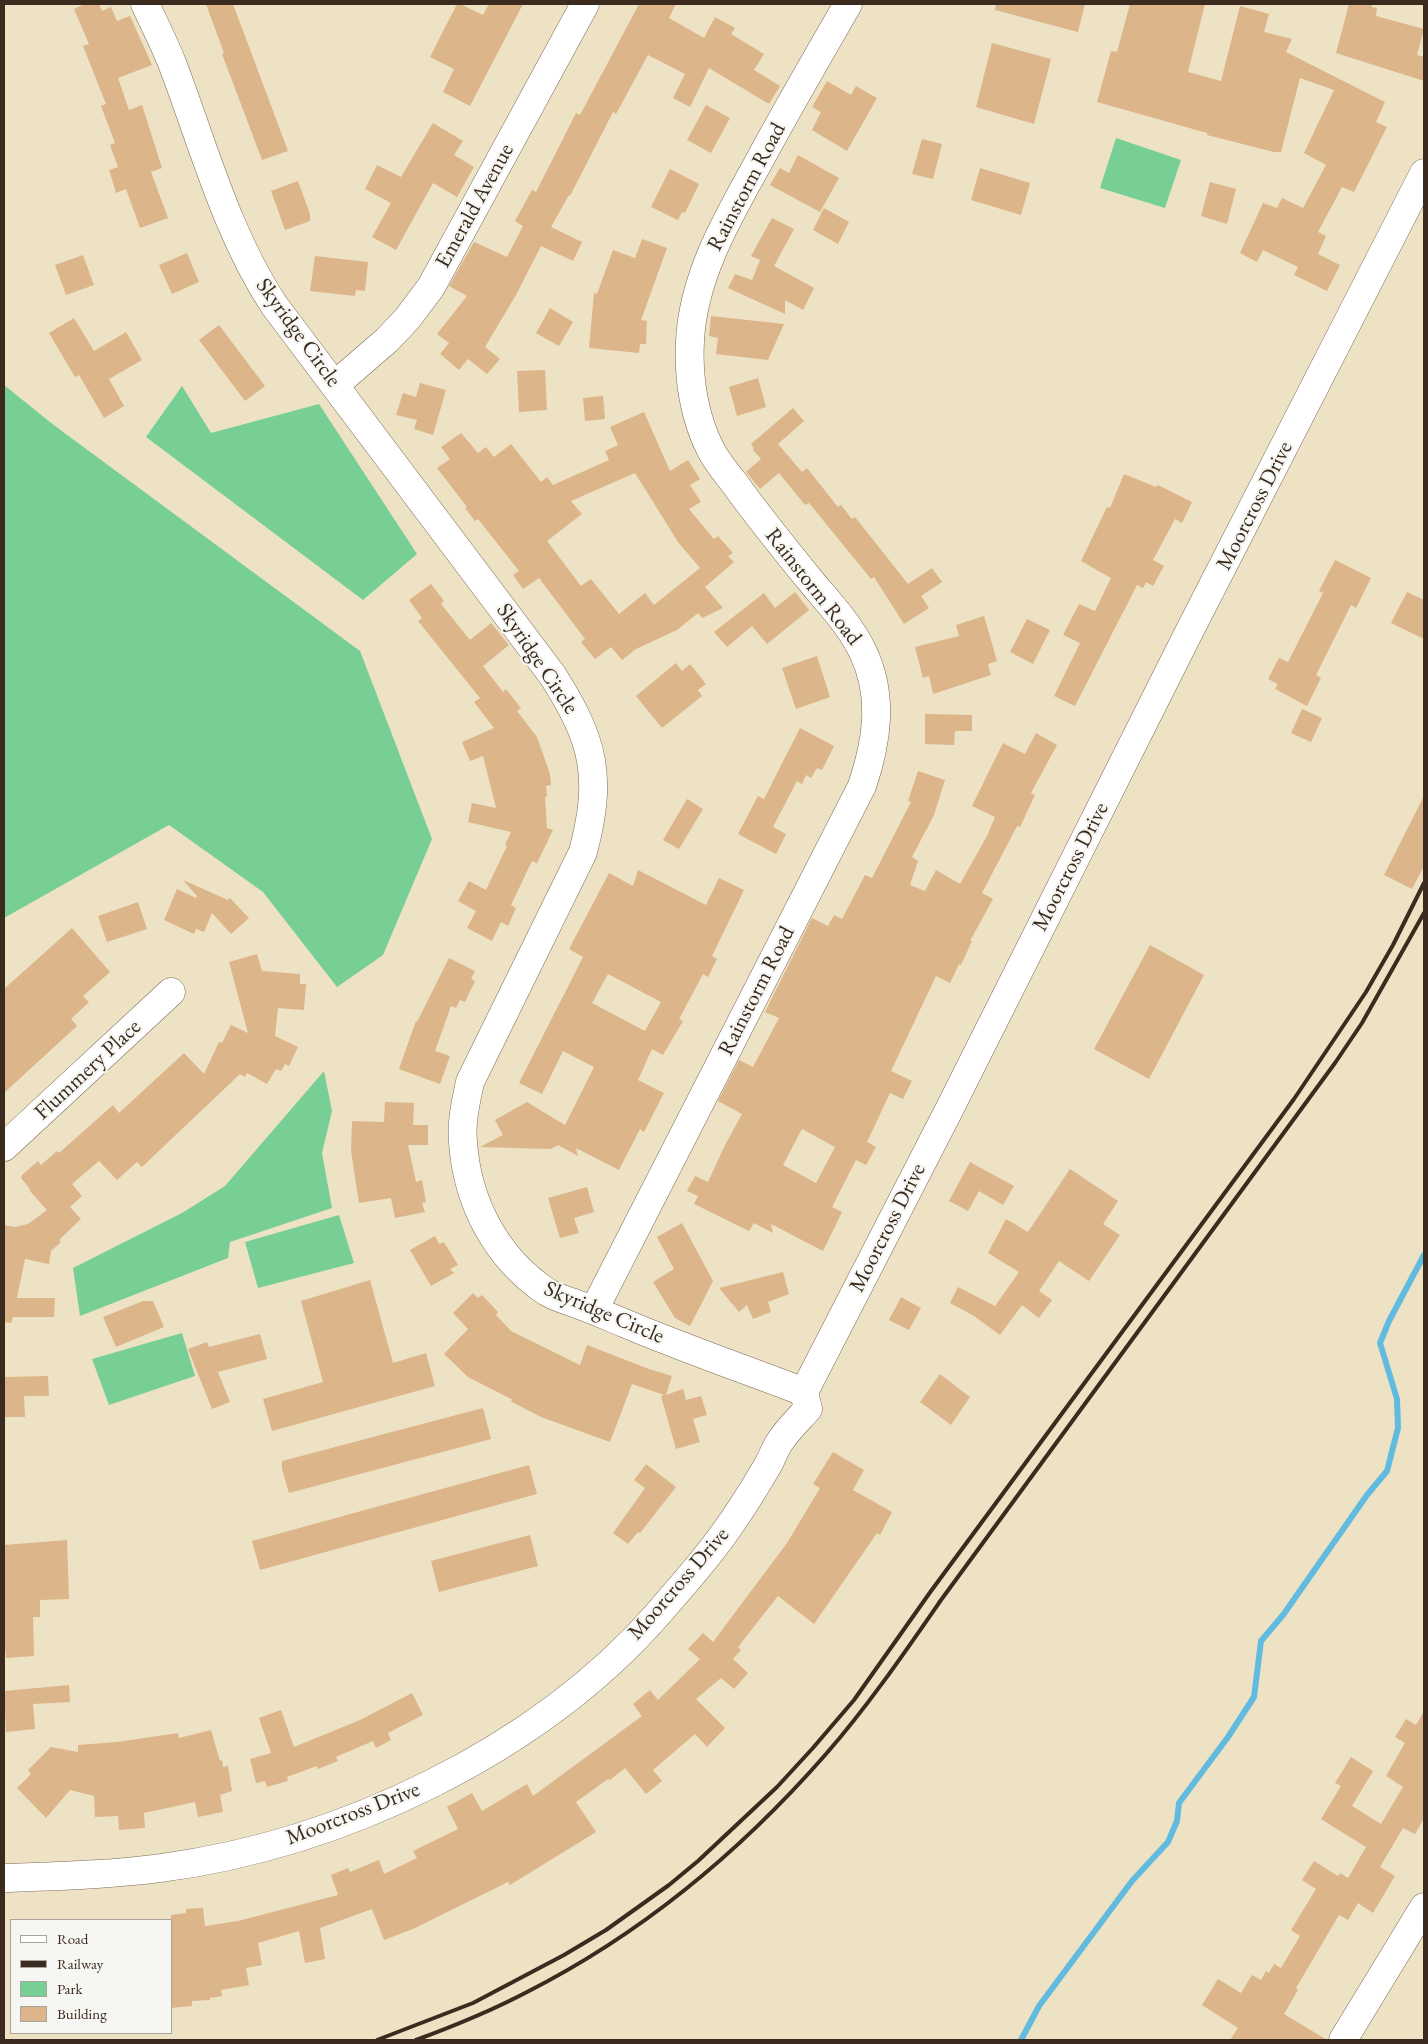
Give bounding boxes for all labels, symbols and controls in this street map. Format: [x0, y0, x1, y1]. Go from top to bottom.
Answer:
street label: Rainstorm Road [702, 118, 792, 256]
street label: Emerald Avenue [430, 139, 520, 273]
street label: Skyridge Circle [250, 274, 346, 392]
street label: Moorcross Drive [1211, 437, 1299, 575]
street label: Rainstorm Road [759, 523, 867, 651]
street label: Skyridge Circle [490, 599, 584, 719]
street label: Moorcross Drive [1027, 798, 1115, 936]
street label: Rainstorm Road [713, 922, 801, 1060]
street label: Flummery Place [29, 1014, 147, 1126]
street label: Moorcross Drive [844, 1159, 932, 1297]
street label: Skyridge Circle [540, 1276, 668, 1350]
street label: Moorcross Drive [623, 1522, 735, 1646]
street label: Moorcross Drive [282, 1776, 424, 1852]
legend [10, 1919, 172, 2034]
text: Road [57, 1929, 88, 1948]
text: Railway [57, 1954, 103, 1973]
text: Park [57, 1979, 83, 1998]
text: Building [57, 2004, 107, 2023]

